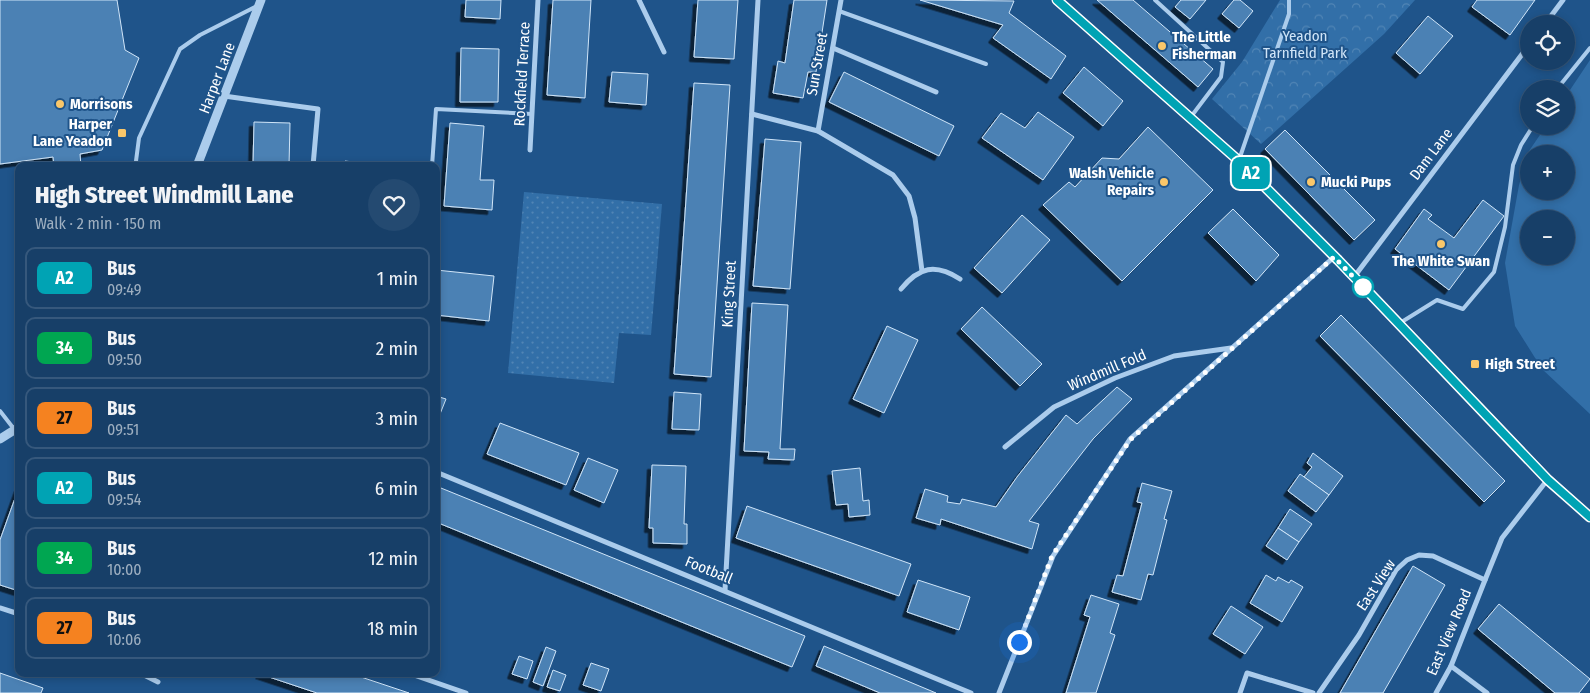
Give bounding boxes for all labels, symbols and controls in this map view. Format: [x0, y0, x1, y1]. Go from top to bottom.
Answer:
map controls [1520, 15, 1575, 265]
button: locate [1520, 15, 1575, 70]
street label: Rockfield Terrace [510, 21, 534, 127]
park label: Yeadon Tarnfield Park [1263, 27, 1347, 62]
place label: The Little Fisherman [1172, 28, 1237, 63]
street label: Sun Street [803, 31, 831, 97]
street label: Harper Lane [195, 40, 239, 116]
marker: The Little Fisherman [1156, 40, 1168, 52]
button: layers [1520, 80, 1575, 135]
place label: Morrisons [70, 95, 133, 113]
marker: Morrisons [54, 98, 66, 110]
place label: Harper Lane Yeadon [33, 115, 113, 150]
street label: Dam Lane [1406, 125, 1456, 183]
marker: Harper Lane Yeadon [116, 127, 128, 139]
button: + [1520, 145, 1575, 200]
line badge: A2 [1228, 157, 1274, 189]
text: A2 [1242, 162, 1260, 184]
place label: Walsh Vehicle Repairs [1069, 164, 1154, 199]
place label: Mucki Pups [1321, 173, 1392, 191]
marker: Walsh Vehicle Repairs [1158, 176, 1170, 188]
marker: Mucki Pups [1305, 176, 1317, 188]
button: heart [368, 179, 420, 231]
text: High Street Windmill Lane [35, 181, 294, 209]
button: − [1520, 210, 1575, 265]
text: Walk · 2 min · 150 m [35, 214, 161, 233]
marker: The White Swan [1435, 238, 1447, 250]
place label: The White Swan [1392, 252, 1490, 270]
text: Bus [107, 257, 136, 280]
street label: King Street [718, 260, 740, 328]
text: A2 [55, 267, 74, 289]
text: 1 min [377, 267, 418, 290]
unlabelled marker [1352, 276, 1374, 298]
text: 09:49 [107, 280, 142, 299]
text: Bus [107, 327, 136, 350]
text: 34 [56, 337, 73, 359]
text: 2 min [376, 337, 418, 360]
street label: Windmill Fold [1065, 345, 1149, 395]
text: 09:50 [107, 350, 142, 369]
place label: High Street [1485, 355, 1556, 373]
marker: High Street [1469, 358, 1481, 370]
text: Bus [107, 397, 136, 420]
text: 27 [57, 407, 72, 429]
text: 3 min [376, 407, 418, 430]
text: 09:51 [107, 420, 139, 439]
text: Bus [107, 467, 136, 490]
text: A2 [55, 477, 74, 499]
text: 6 min [375, 477, 418, 500]
text: 09:54 [107, 490, 142, 509]
text: Bus [107, 537, 136, 560]
text: 34 [56, 547, 73, 569]
text: 12 min [368, 547, 418, 570]
street label: Football [683, 552, 735, 588]
street label: East View [1353, 556, 1399, 614]
text: 10:00 [107, 560, 142, 579]
street label: East View Road [1423, 586, 1475, 678]
text: Bus [107, 607, 136, 630]
text: 27 [57, 617, 72, 639]
text: 18 min [367, 617, 418, 640]
text: 10:06 [107, 630, 141, 649]
your location [1007, 630, 1032, 655]

